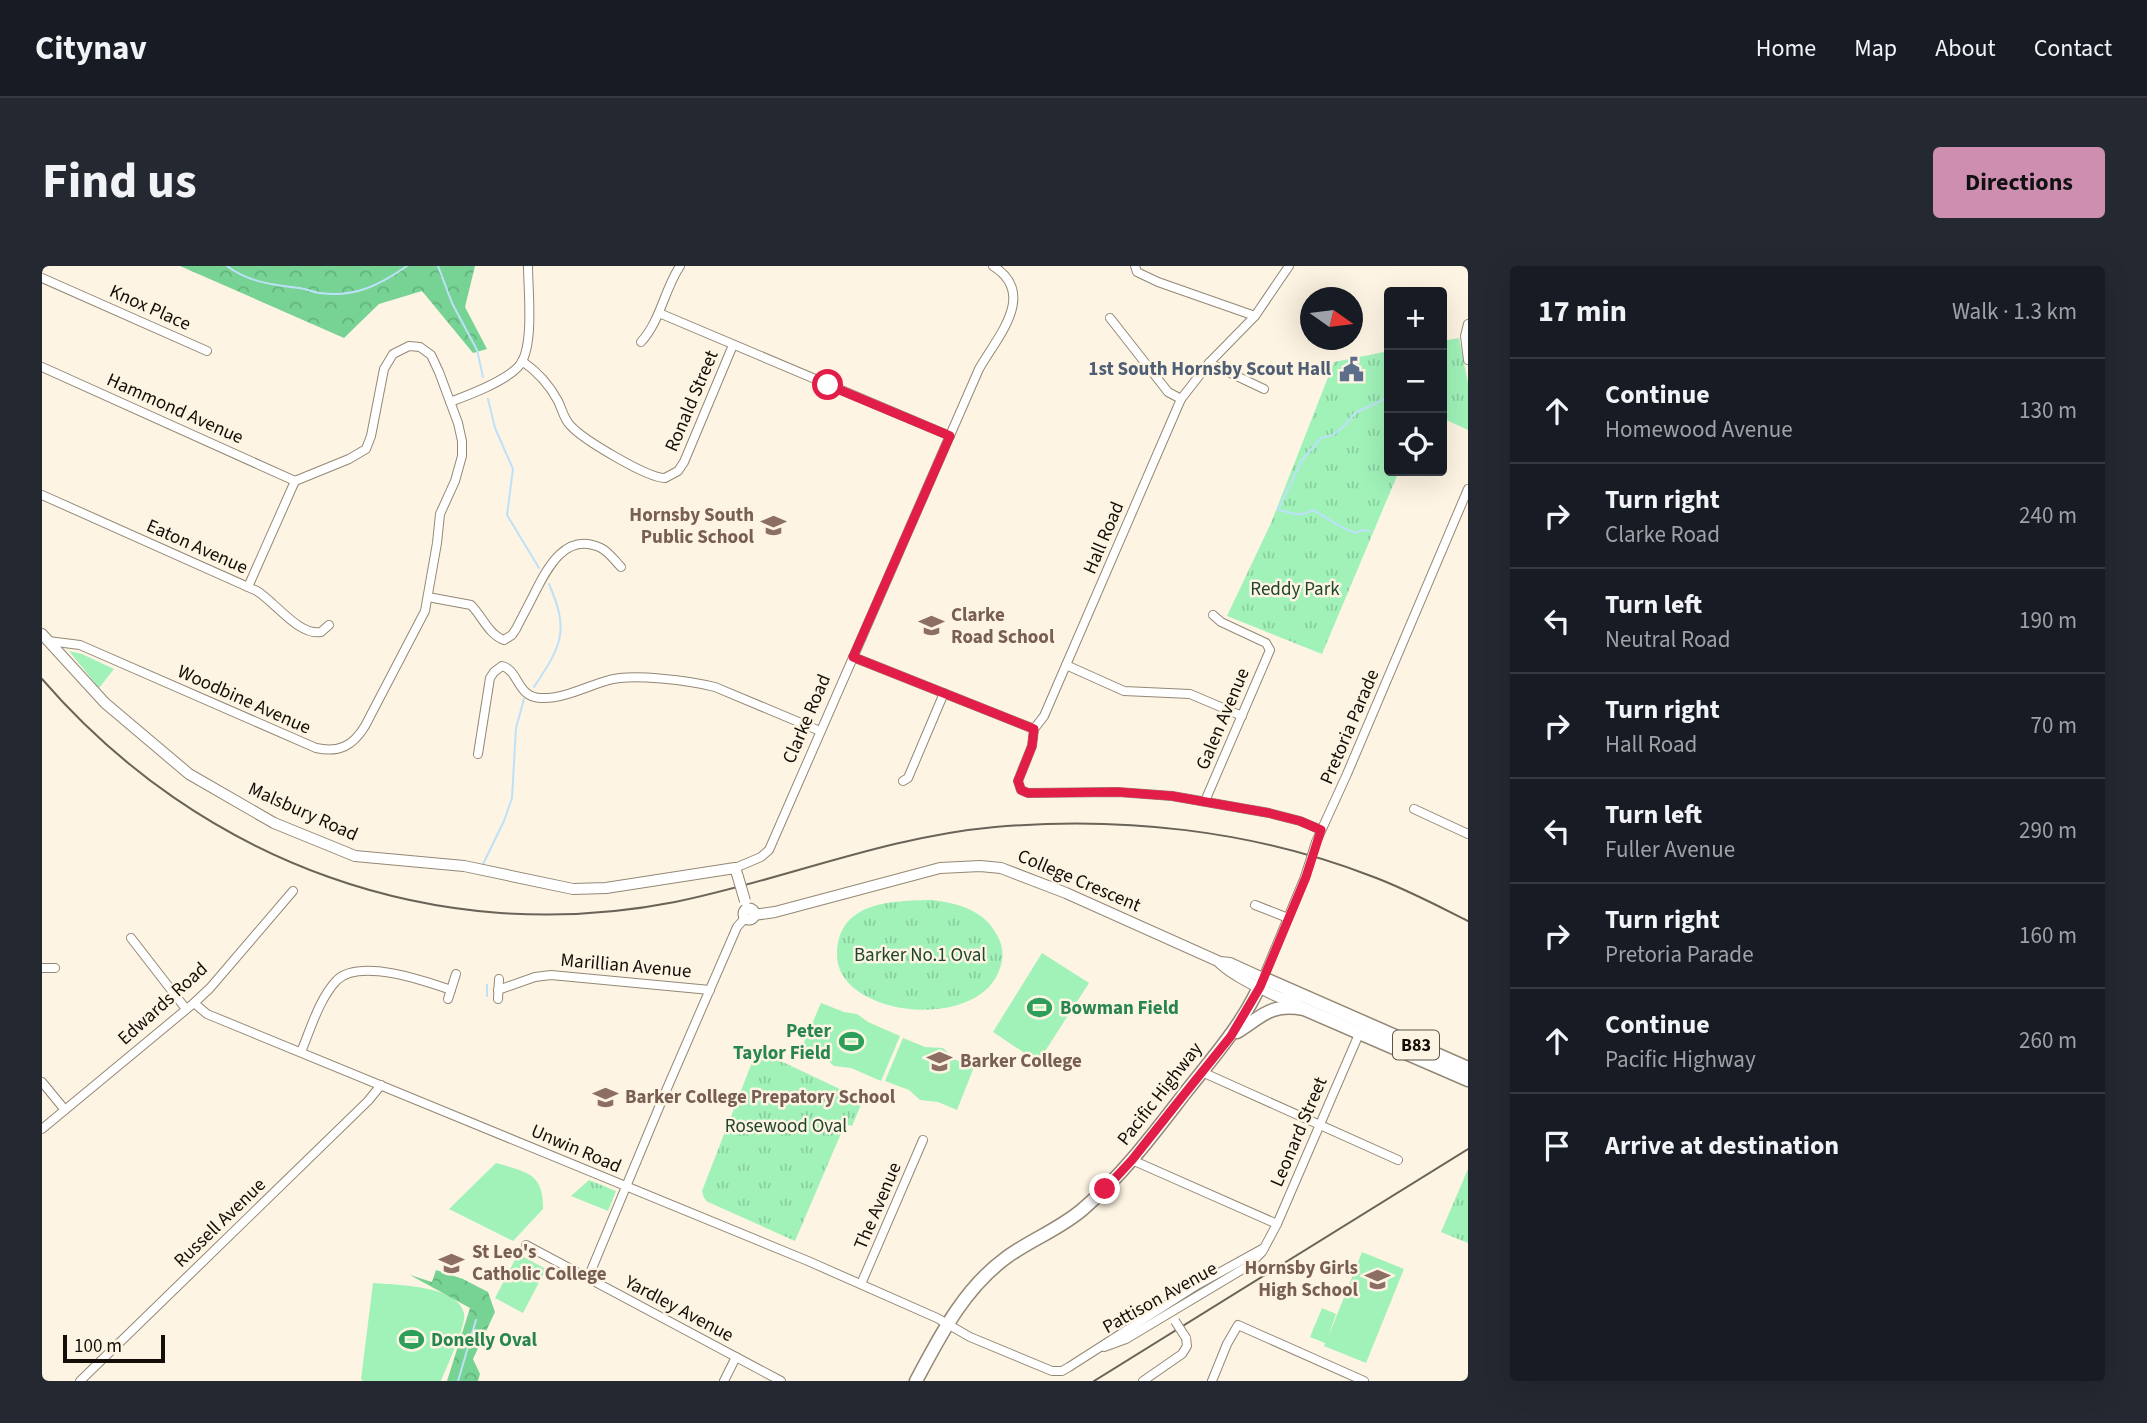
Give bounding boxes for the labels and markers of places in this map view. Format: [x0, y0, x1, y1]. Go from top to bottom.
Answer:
public building icon: 1st South Hornsby Scout Hall [1337, 355, 1365, 383]
place label: 1st South Hornsby Scout Hall [1088, 356, 1332, 383]
place label: Hornsby South Public School [629, 502, 755, 551]
school or university icon: Hornsby South Public School [760, 512, 788, 540]
place label: Clarke Road School [951, 602, 1055, 651]
school or university icon: Clarke Road School [917, 612, 945, 640]
sports icon: Bowman Field [1026, 994, 1054, 1022]
place label: Bowman Field [1060, 995, 1179, 1022]
place label: Peter Taylor Field [733, 1018, 831, 1067]
sports icon: Peter Taylor Field [837, 1028, 865, 1056]
school or university icon: Barker College [926, 1047, 954, 1075]
place label: Barker College [960, 1048, 1082, 1075]
school or university icon: Barker College Prepatory School [591, 1083, 619, 1111]
place label: Barker College Prepatory School [625, 1084, 896, 1111]
place label: St Leo's Catholic College [472, 1239, 607, 1288]
school or university icon: St Leo's Catholic College [438, 1249, 466, 1277]
place label: Hornsby Girls High School [1245, 1255, 1359, 1304]
school or university icon: Hornsby Girls High School [1364, 1265, 1392, 1293]
sports icon: Donelly Oval [397, 1326, 425, 1354]
place label: Donelly Oval [431, 1327, 537, 1354]

